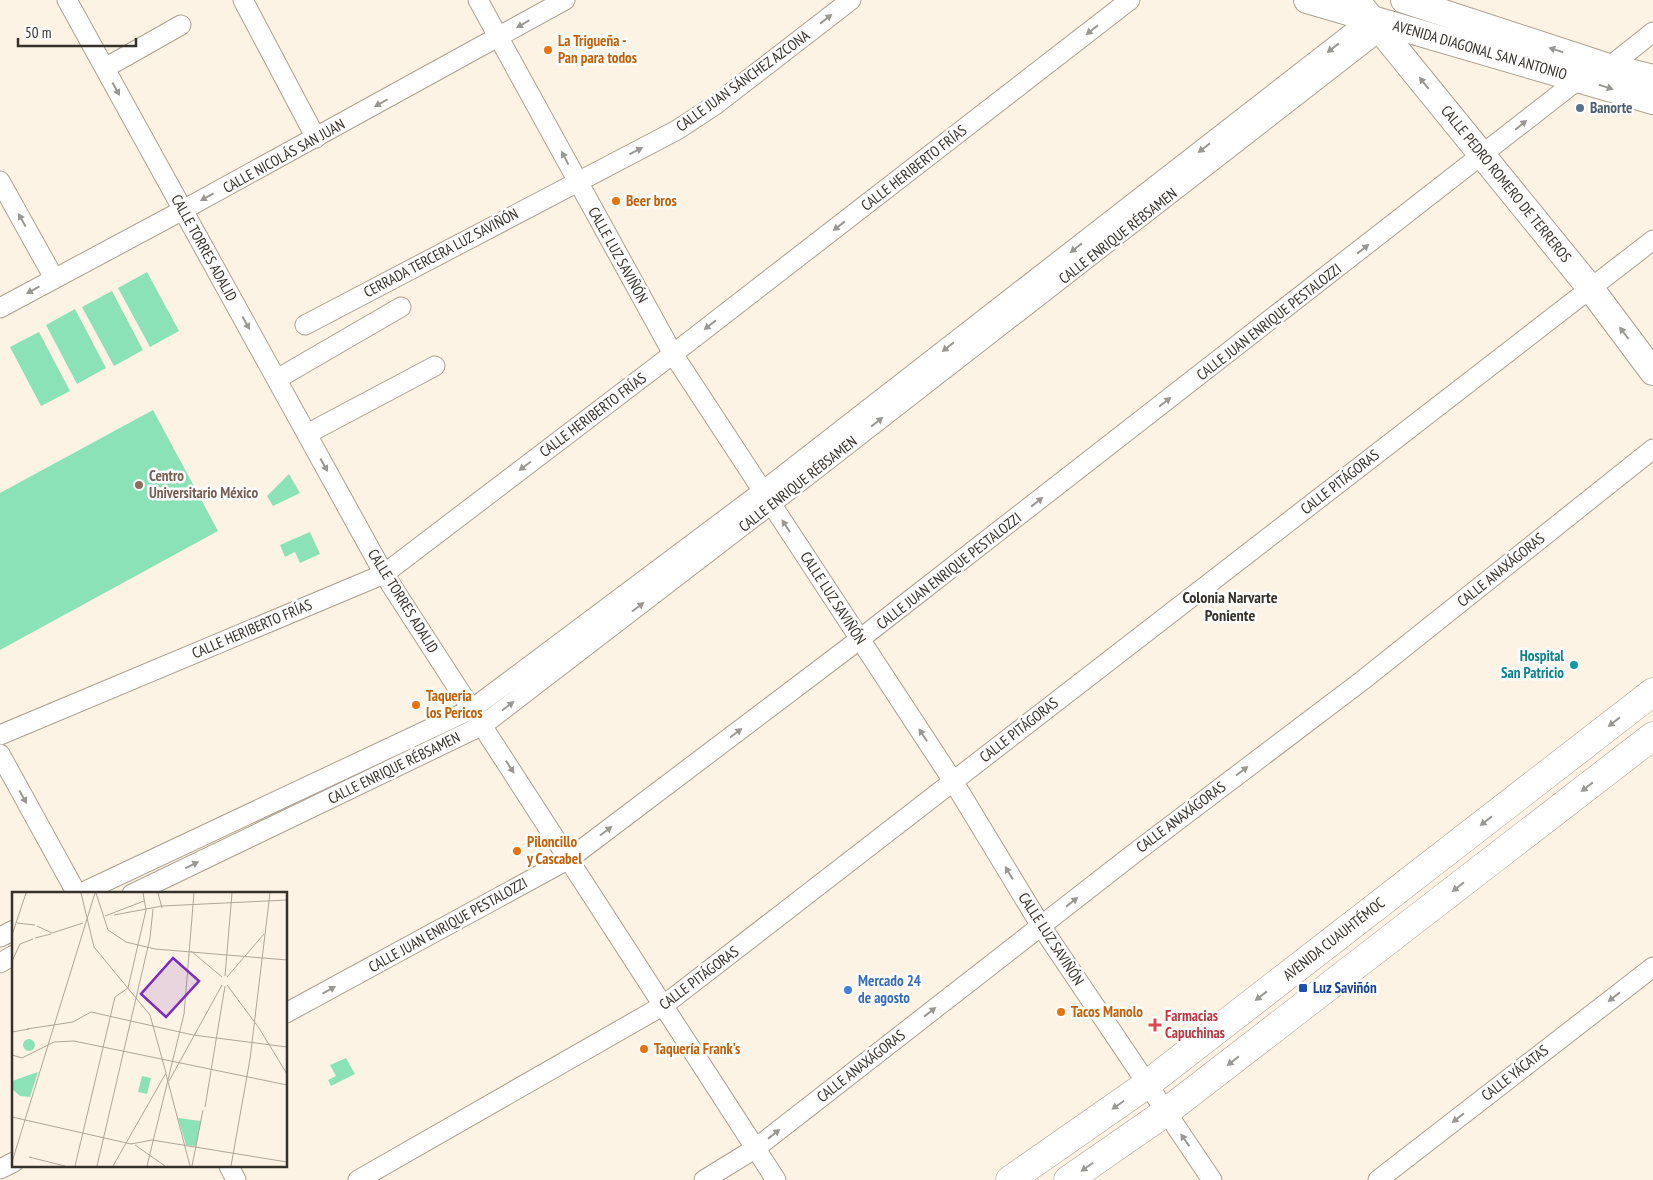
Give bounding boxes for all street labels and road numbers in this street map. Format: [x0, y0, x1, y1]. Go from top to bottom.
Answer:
street label: AVENIDA DIAGONAL SAN ANTONIO [1391, 16, 1569, 84]
street label: CALLE JUAN SÁNCHEZ AZCONA [672, 25, 814, 135]
street label: CALLE PEDRO ROMERO DE TERREROS [1437, 101, 1576, 266]
street label: CALLE NICOLÁS SAN JUAN [220, 114, 348, 197]
street label: CALLE HERIBERTO FRÍAS [857, 120, 970, 215]
street label: CALLE ENRIQUE RÉBSAMEN [1055, 184, 1181, 288]
street label: CALLE TORRES ADALID [167, 191, 242, 305]
street label: CALLE LUZ SAVIÑÓN [584, 203, 653, 306]
street label: CERRADA TERCERA LUZ SAVIÑÓN [360, 204, 521, 301]
street label: CALLE JUAN ENRIQUE PESTALOZZI [1192, 259, 1345, 384]
street label: CALLE HERIBERTO FRÍAS [536, 368, 650, 461]
street label: CALLE ENRIQUE RÉBSAMEN [735, 432, 861, 536]
street label: CALLE PITÁGORAS [1297, 445, 1383, 518]
street label: CALLE JUAN ENRIQUE PESTALOZZI [872, 508, 1025, 633]
street label: CALLE ANAXÁGORAS [1453, 529, 1548, 611]
street label: CALLE TORRES ADALID [364, 545, 443, 656]
street label: CALLE LUZ SAVIÑÓN [796, 548, 870, 648]
street label: CALLE HERIBERTO FRÍAS [189, 595, 315, 662]
street label: CALLE PITÁGORAS [976, 693, 1062, 766]
street label: CALLE ENRIQUE RÉBSAMEN [325, 727, 463, 808]
street label: CALLE ANAXÁGORAS [1132, 777, 1229, 856]
street label: CALLE JUAN ENRIQUE PESTALOZZI [365, 873, 530, 976]
street label: CALLE LUZ SAVIÑÓN [1014, 889, 1088, 989]
street label: AVENIDA CUAUHTÉMOC [1279, 893, 1389, 984]
street label: CALLE PITÁGORAS [655, 942, 742, 1014]
street label: CALLE ANAXÁGORAS [813, 1025, 909, 1106]
street label: CALLE YÁCATAS [1477, 1040, 1552, 1105]

